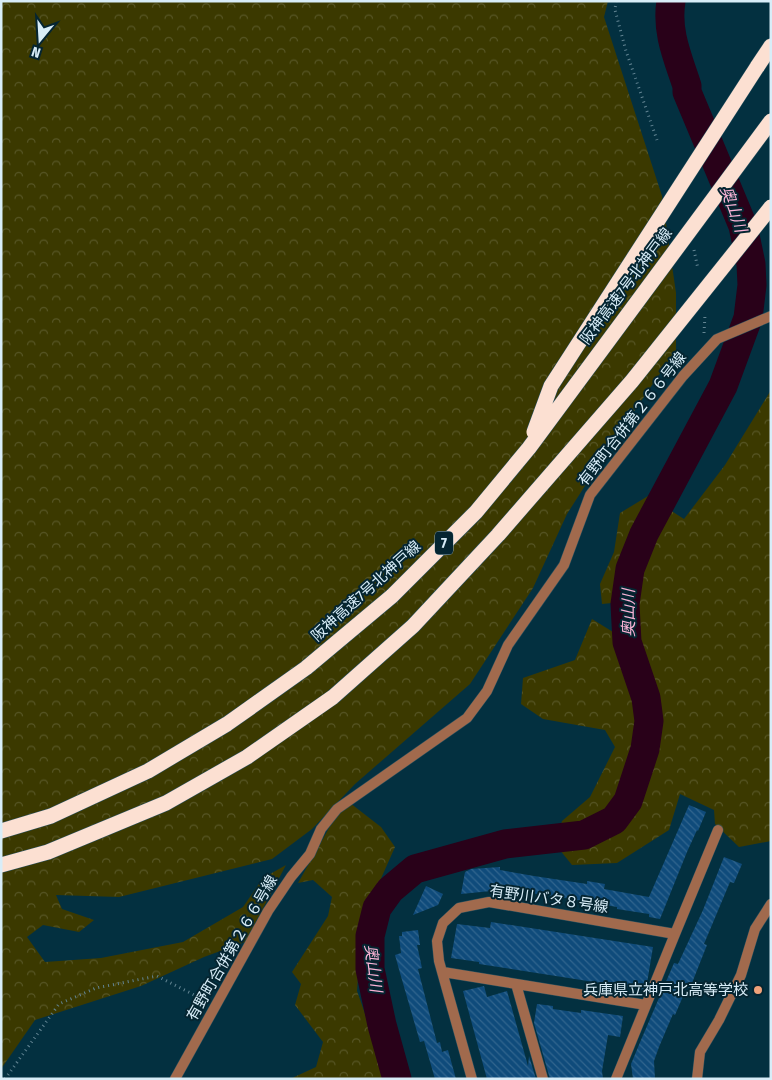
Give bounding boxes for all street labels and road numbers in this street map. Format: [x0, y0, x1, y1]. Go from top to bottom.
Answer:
street label: 阪神高速7号北神戸線 [576, 224, 676, 348]
street label: 有野町合併第２６６号線 [574, 348, 690, 490]
road number: 7 [435, 532, 453, 554]
street label: 阪神高速7号北神戸線 [308, 537, 424, 645]
street label: 有野町合併第２６６号線 [183, 872, 281, 1024]
street label: 有野川バタ８号線 [488, 882, 610, 916]

